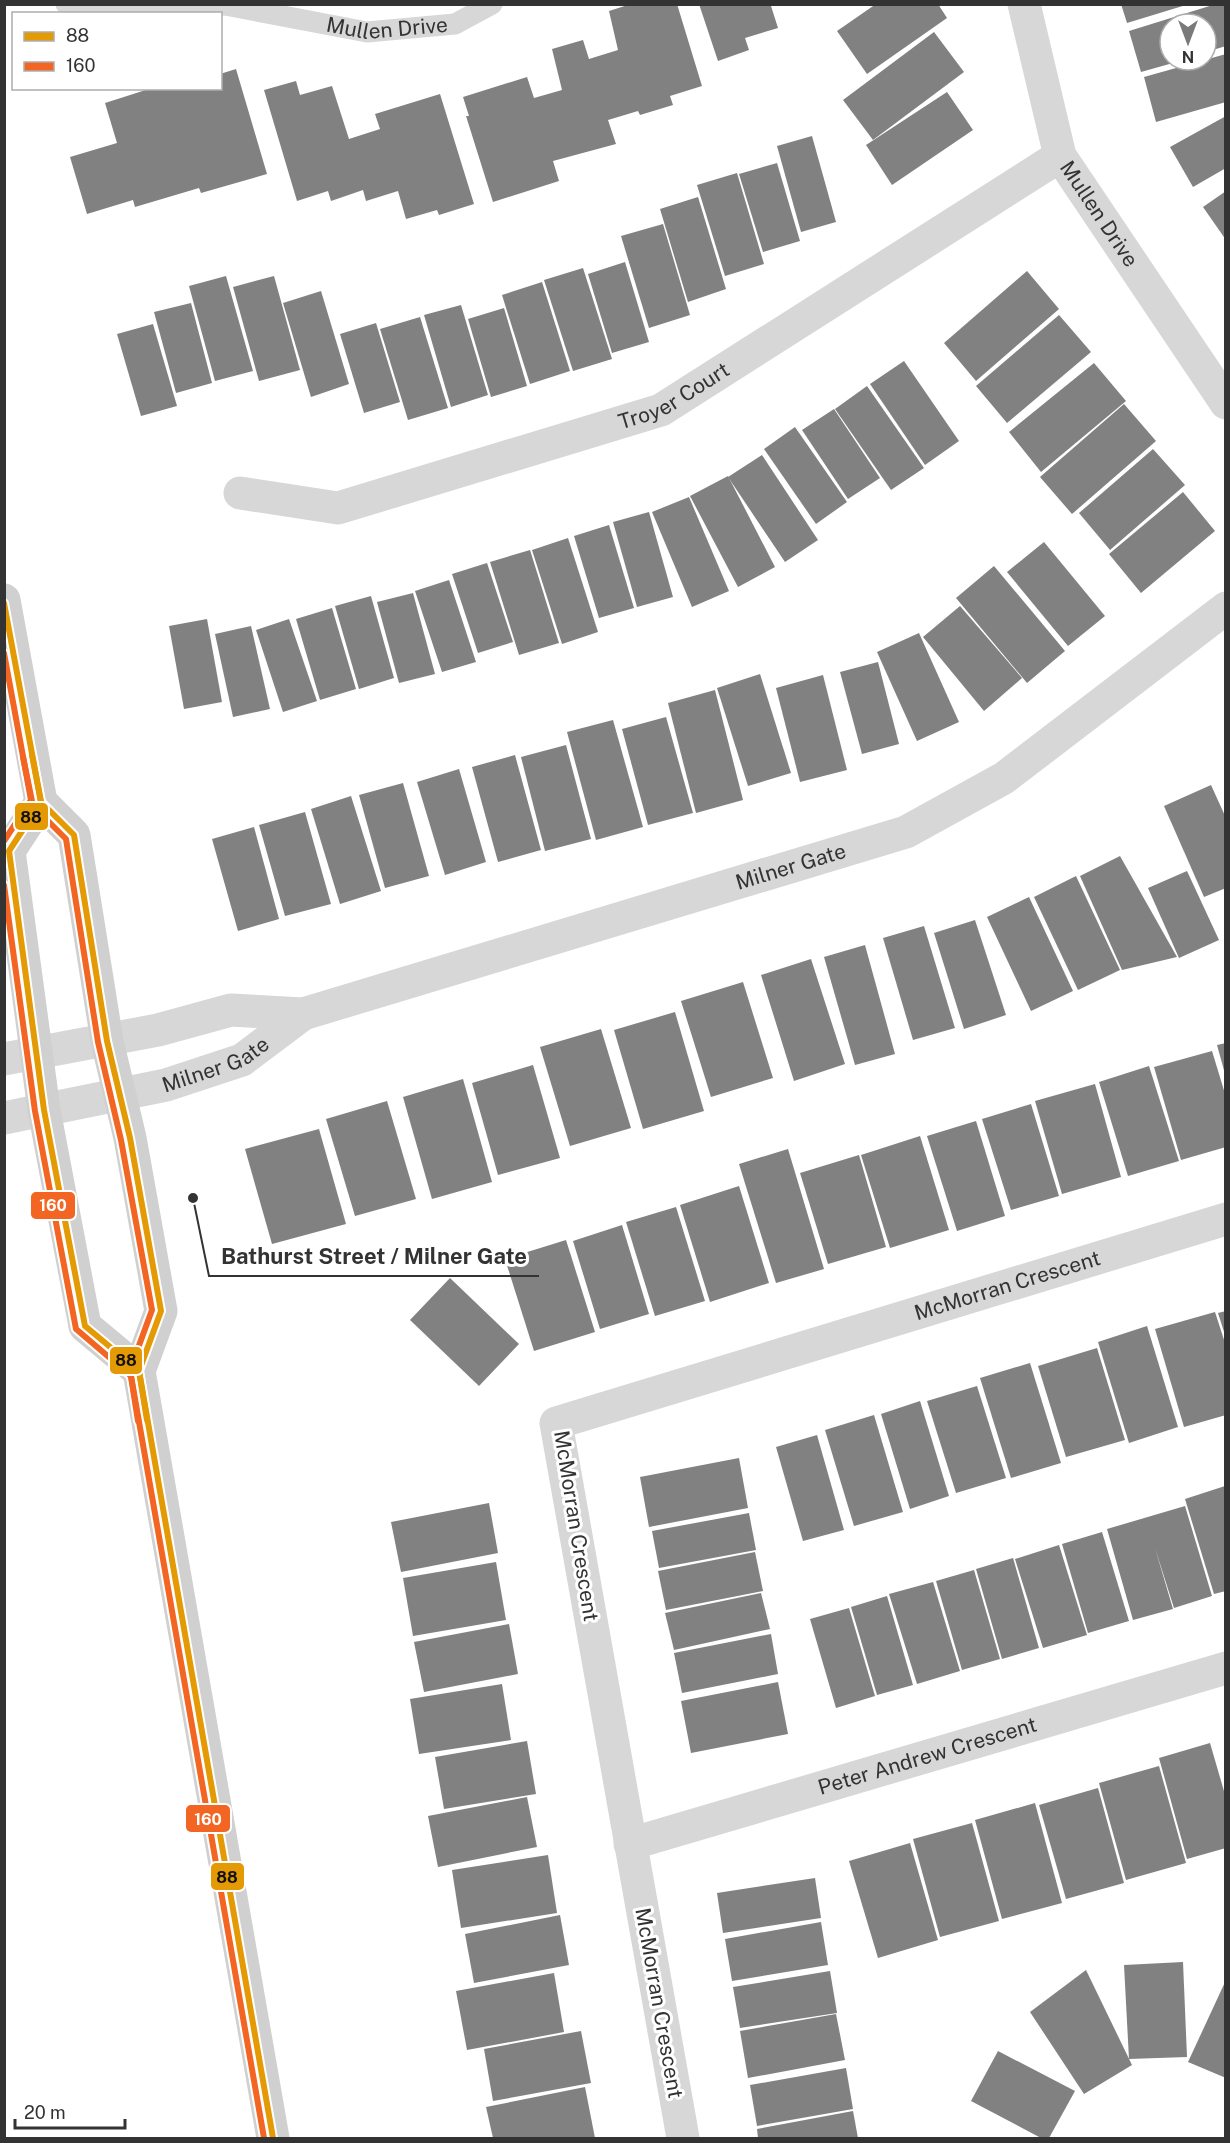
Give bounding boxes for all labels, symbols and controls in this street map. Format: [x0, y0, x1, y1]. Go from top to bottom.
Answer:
legend [12, 12, 222, 90]
street label: Mullen Drive [324, 12, 449, 44]
north arrow [1158, 12, 1218, 72]
text: 88 [66, 25, 89, 46]
text: N [1182, 47, 1194, 66]
text: 160 [66, 55, 95, 76]
street label: Mullen Drive [1055, 156, 1144, 271]
street label: Troyer Court [615, 357, 734, 434]
line badge: 88 [14, 802, 49, 831]
text: 88 [20, 808, 42, 827]
street label: Milner Gate [732, 838, 849, 895]
street label: Milner Gate [159, 1031, 274, 1097]
line badge: 160 [30, 1191, 76, 1220]
text: 160 [39, 1196, 67, 1215]
callout: Bathurst Street / Milner Gate [209, 1236, 539, 1276]
text: Bathurst Street / Milner Gate [221, 1243, 527, 1269]
street label: McMorran Crescent [911, 1245, 1103, 1325]
line badge: 88 [109, 1346, 143, 1375]
text: 88 [115, 1351, 137, 1370]
street label: McMorran Crescent [549, 1429, 604, 1623]
street label: Peter Andrew Crescent [815, 1712, 1039, 1800]
line badge: 160 [185, 1804, 231, 1833]
text: 160 [194, 1810, 222, 1829]
line badge: 88 [210, 1862, 245, 1891]
text: 88 [216, 1868, 238, 1887]
street label: McMorran Crescent [630, 1906, 689, 2100]
scale bar [15, 2092, 124, 2130]
text: 20 m [24, 2102, 66, 2123]

